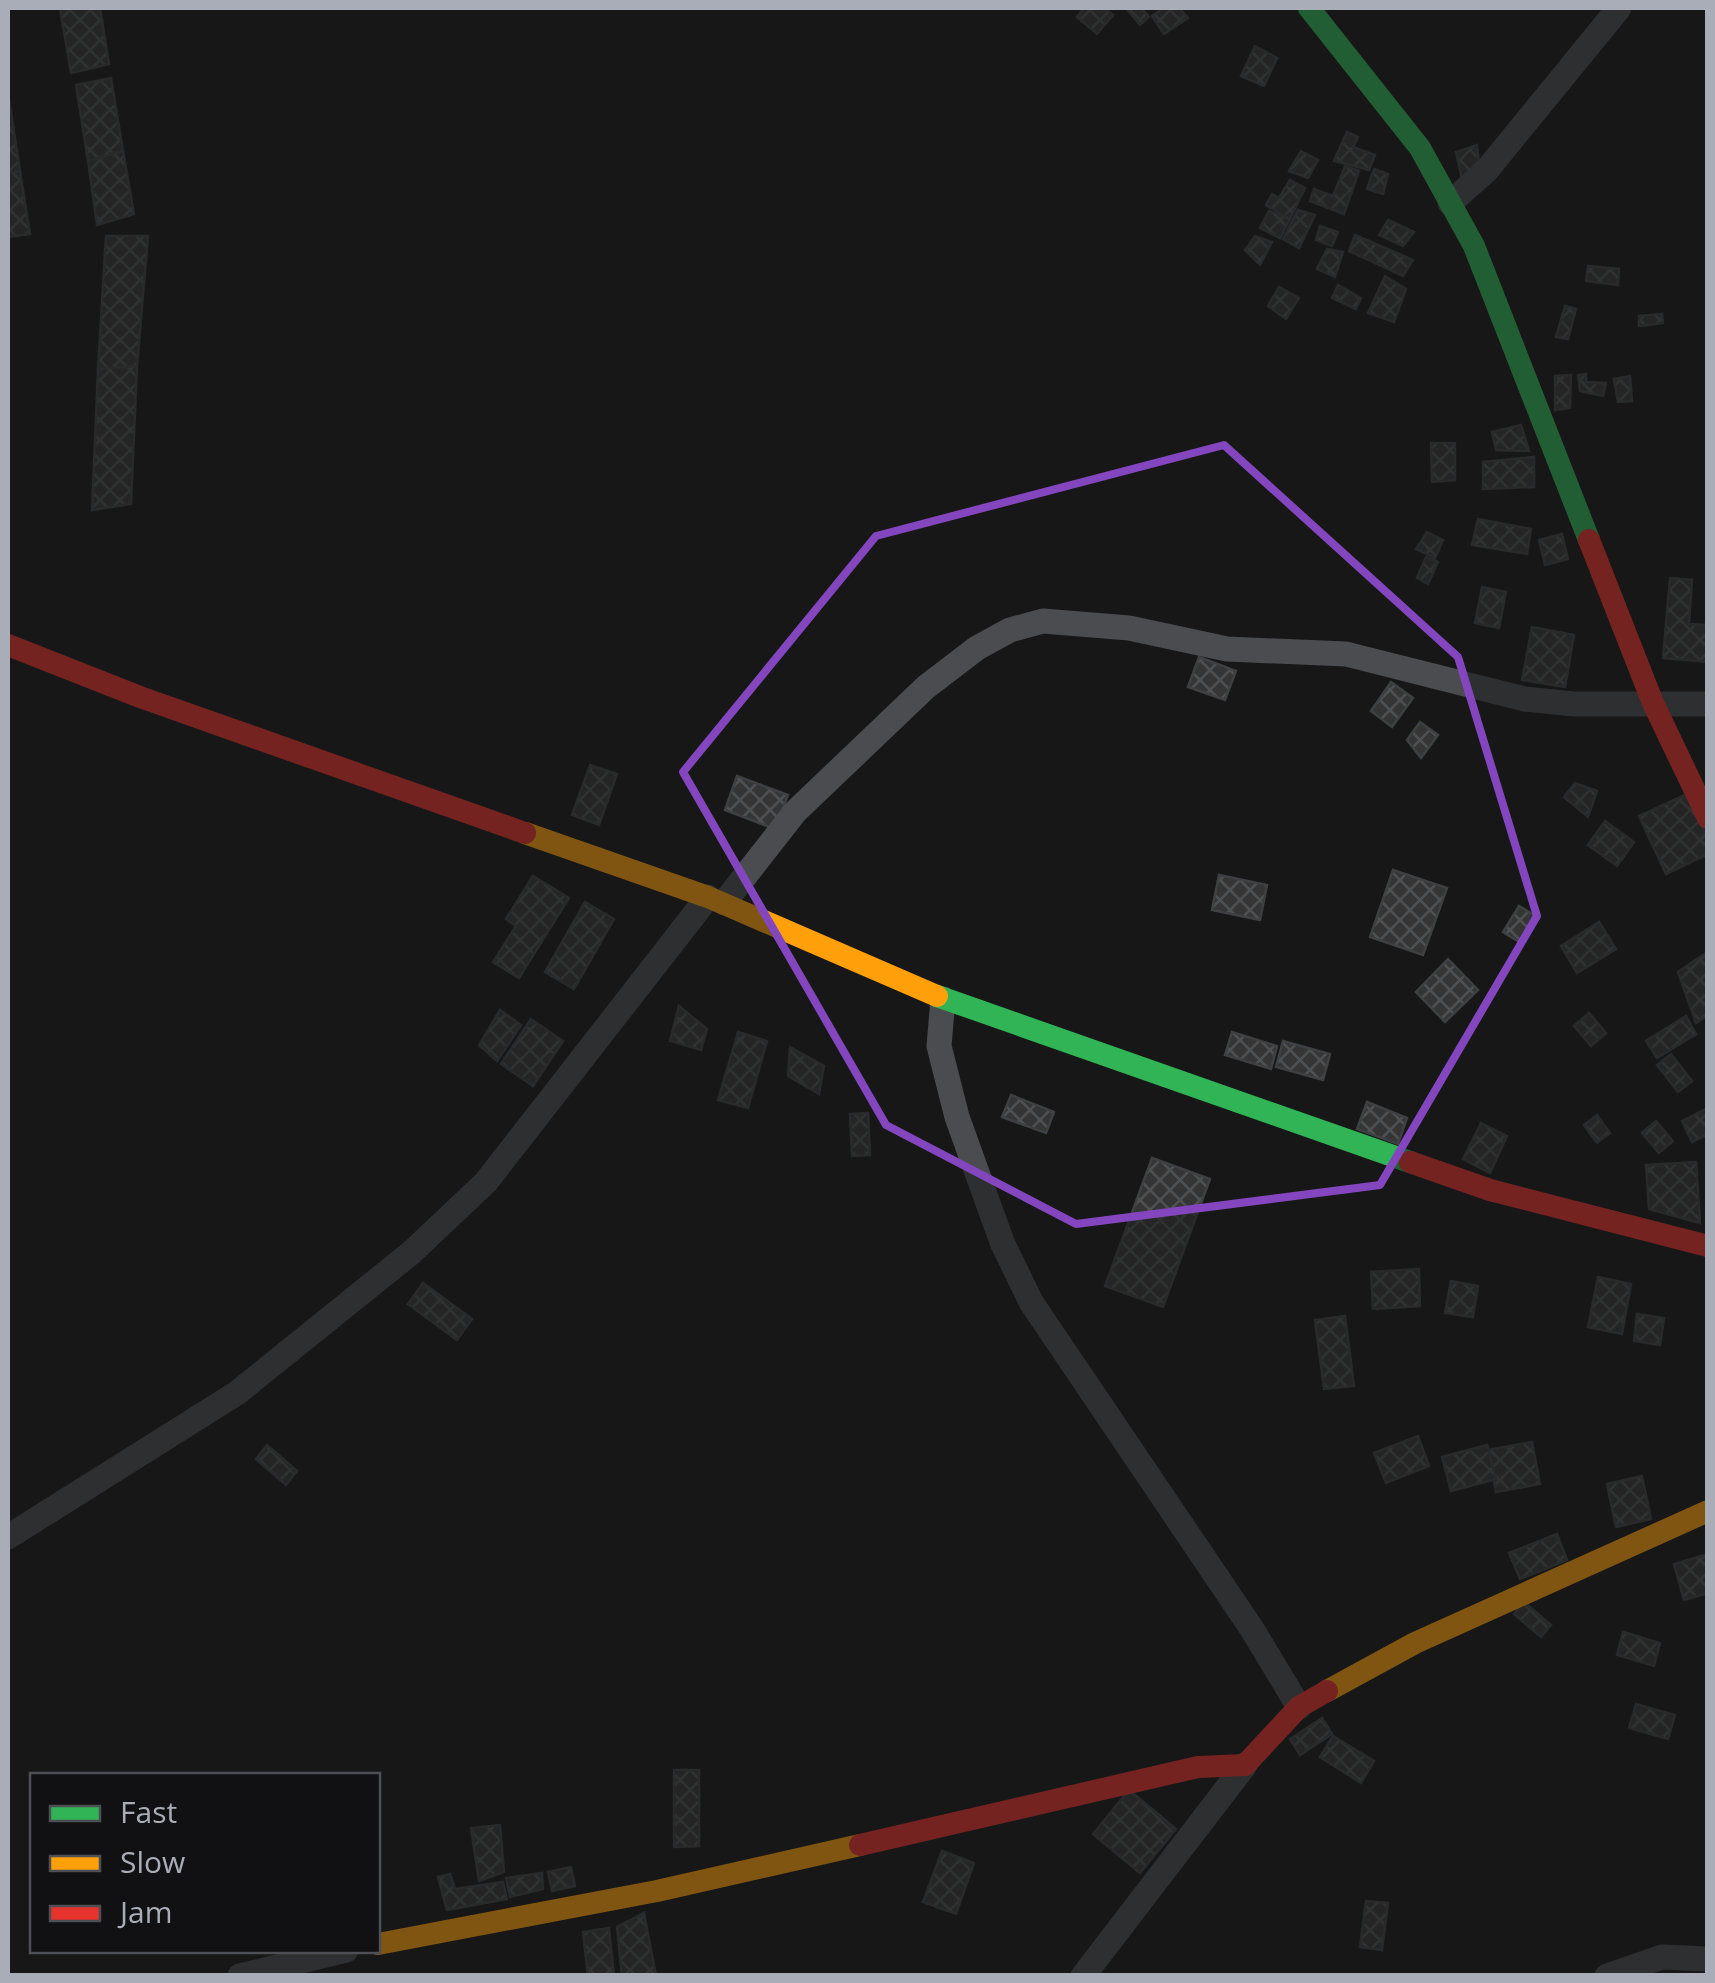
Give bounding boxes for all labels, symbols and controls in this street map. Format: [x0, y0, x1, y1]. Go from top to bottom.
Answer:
legend [30, 1773, 380, 1953]
text: Fast [120, 1791, 177, 1832]
text: Slow [120, 1841, 185, 1882]
text: Jam [117, 1891, 173, 1932]

